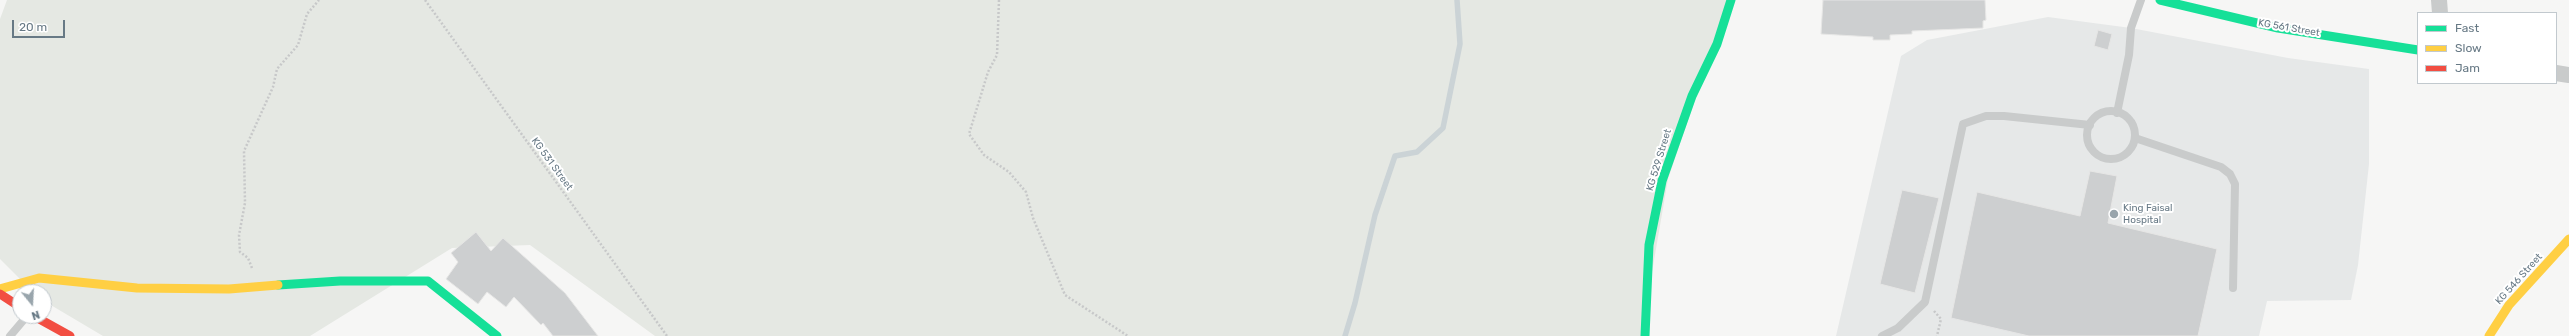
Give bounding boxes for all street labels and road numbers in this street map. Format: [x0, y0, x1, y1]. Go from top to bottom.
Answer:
street label: KG 561 Street [2257, 17, 2321, 39]
street label: KG 529 Street [1644, 128, 1674, 192]
street label: KG 531 Street [529, 135, 575, 193]
street label: KG 546 Street [2493, 251, 2545, 307]

